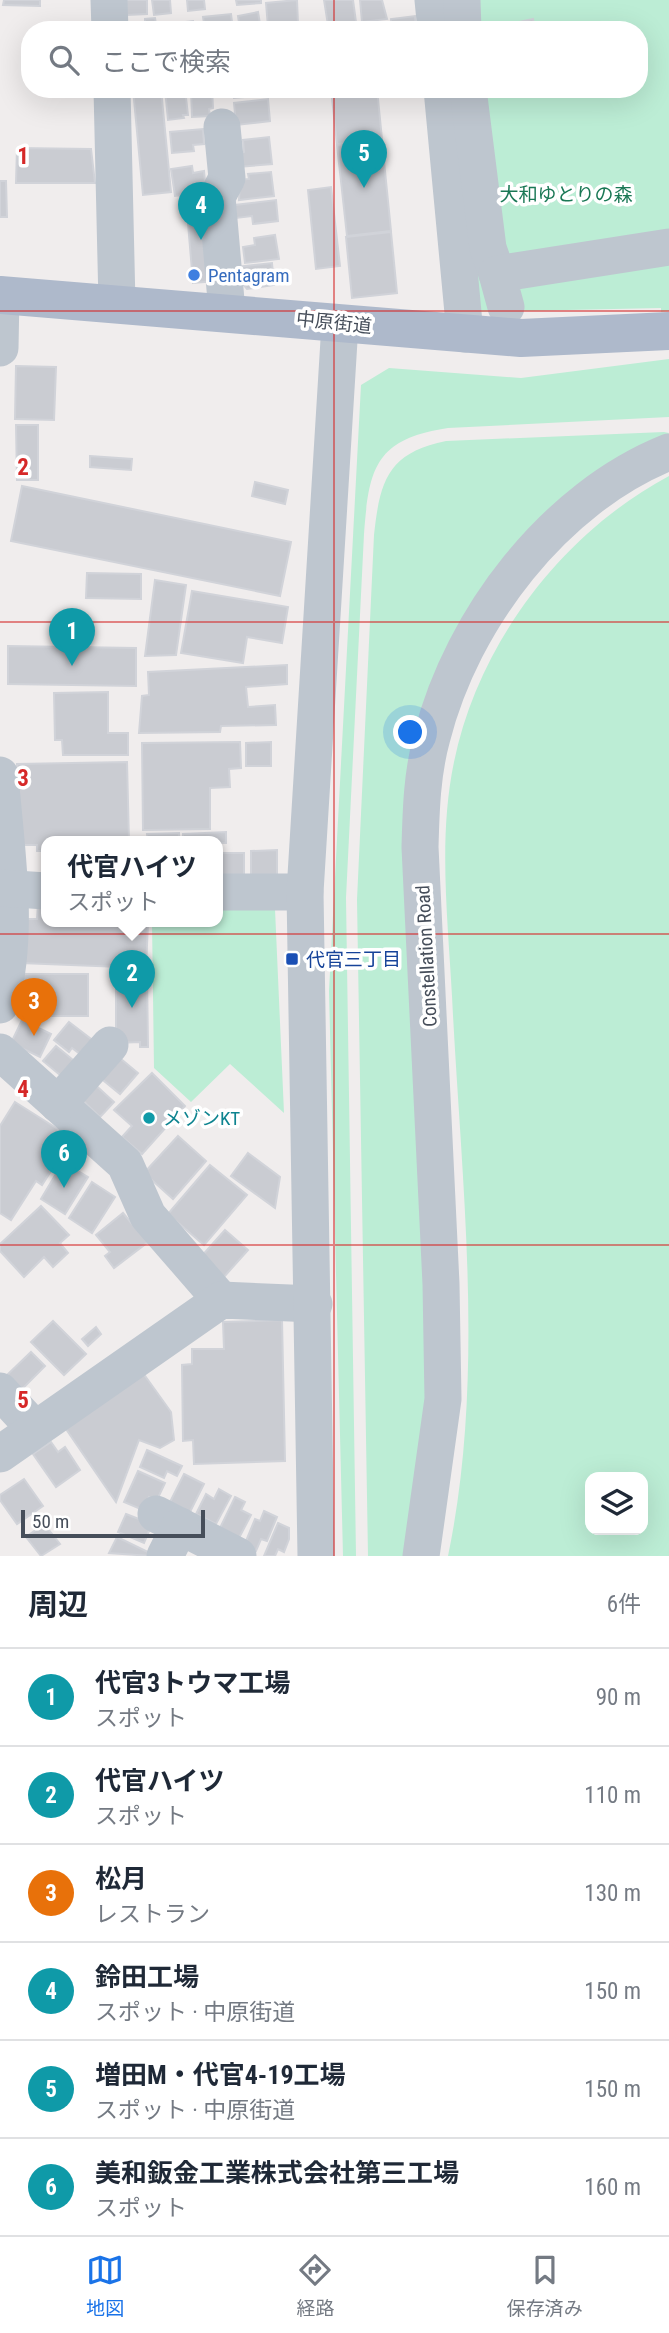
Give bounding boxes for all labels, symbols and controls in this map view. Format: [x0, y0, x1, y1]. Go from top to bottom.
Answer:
search box [21, 21, 648, 98]
icon: search [45, 41, 83, 79]
text: ここで検索 [101, 47, 231, 77]
pin: 5 [341, 130, 387, 188]
text: 1 [17, 143, 29, 170]
pin: 4 [178, 182, 224, 240]
park label: 大和ゆとりの森 [499, 183, 633, 206]
place label: Pentagram [208, 264, 289, 287]
marker: Pentagram [186, 267, 202, 283]
street label: 中原街道 [295, 307, 373, 338]
text: 2 [17, 454, 29, 481]
pin: 1 [49, 608, 95, 666]
your location [393, 715, 427, 749]
text: 3 [17, 765, 29, 792]
popup [41, 836, 223, 927]
text: 代官ハイツ [67, 852, 197, 882]
street label: Constellation Road [411, 885, 442, 1027]
text: スポット [67, 889, 159, 916]
place label: 代官三丁目 [306, 948, 401, 971]
pin: 2 [109, 950, 155, 1008]
marker: 代官三丁目 [284, 951, 300, 967]
pin: 3 [11, 978, 57, 1036]
text: 4 [17, 1076, 29, 1103]
place label: メゾンKT [163, 1107, 240, 1130]
marker: メゾンKT [141, 1110, 157, 1126]
pin: 6 [41, 1130, 87, 1188]
text: 5 [17, 1387, 29, 1414]
map controls [585, 1472, 648, 1535]
button: layers [585, 1472, 648, 1535]
scale bar [21, 1507, 205, 1539]
text: 50 m [32, 1510, 69, 1533]
text: 周辺 [28, 1587, 88, 1622]
text: 6件 [607, 1591, 641, 1618]
text: 代官3トウマ工場 [95, 1668, 290, 1698]
text: 1 [45, 1684, 57, 1711]
text: 90 m [596, 1684, 641, 1711]
text: スポット [95, 1705, 187, 1732]
text: 代官ハイツ [95, 1766, 224, 1796]
text: 2 [45, 1782, 57, 1809]
text: 110 m [584, 1782, 641, 1809]
text: スポット [95, 1803, 187, 1830]
text: 松月 [95, 1864, 147, 1894]
text: 3 [45, 1880, 57, 1907]
text: 130 m [584, 1880, 641, 1907]
text: レストラン [95, 1901, 210, 1928]
text: 鈴田工場 [95, 1962, 199, 1992]
text: 4 [45, 1978, 57, 2005]
text: 150 m [584, 1978, 641, 2005]
text: スポット · 中原街道 [95, 1999, 295, 2026]
text: 増田M・代官4-19工場 [95, 2060, 346, 2090]
text: 5 [45, 2076, 57, 2103]
text: 150 m [584, 2076, 641, 2103]
text: スポット · 中原街道 [95, 2097, 295, 2124]
text: 美和鈑金工業株式会社第三工場 [95, 2158, 459, 2188]
text: 6 [45, 2174, 57, 2201]
text: 160 m [584, 2174, 641, 2201]
text: スポット [95, 2195, 187, 2222]
tab: 地図 [86, 2251, 124, 2320]
tab: 経路 [296, 2251, 335, 2320]
tab: 保存済み [507, 2251, 583, 2320]

